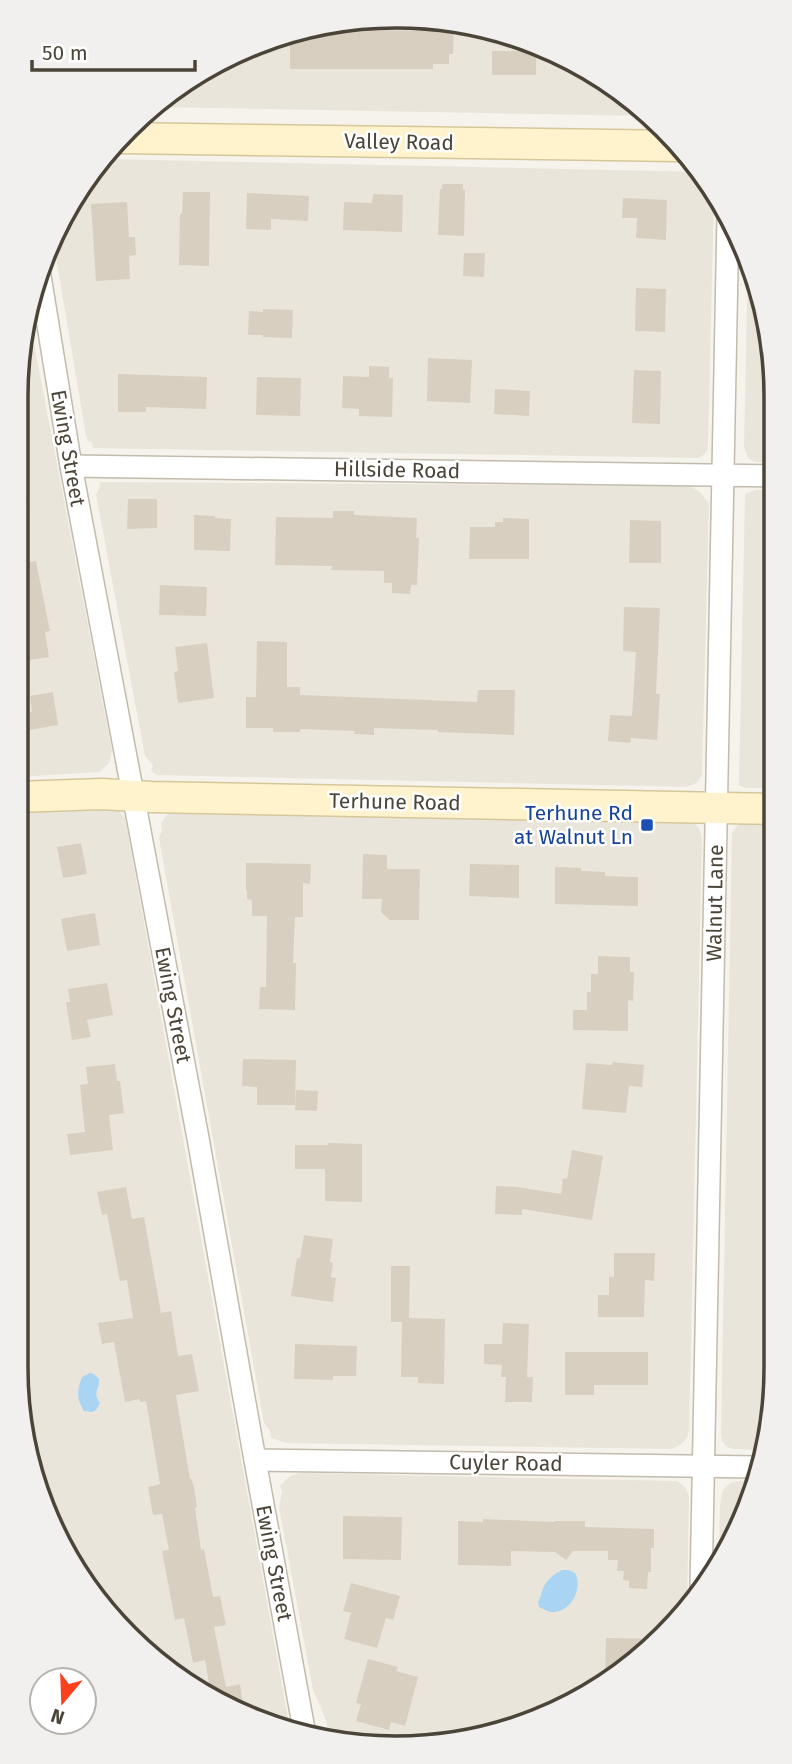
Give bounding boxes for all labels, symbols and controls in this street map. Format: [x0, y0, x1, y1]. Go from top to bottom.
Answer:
scale bar [32, 28, 194, 72]
text: 50 m [42, 40, 88, 66]
street label: Valley Road [344, 128, 454, 156]
street label: Ewing Street [45, 388, 91, 509]
street label: Hillside Road [334, 456, 460, 484]
street label: Terhune Road [329, 788, 461, 816]
place label: Terhune Rd at Walnut Ln [514, 800, 633, 850]
marker: Terhune Rd at Walnut Ln [639, 817, 655, 833]
street label: Walnut Lane [701, 844, 729, 962]
street label: Ewing Street [149, 945, 197, 1066]
street label: Cuyler Road [449, 1449, 563, 1477]
street label: Ewing Street [250, 1503, 298, 1624]
north arrow [28, 1666, 98, 1736]
text: N [48, 1704, 67, 1730]

